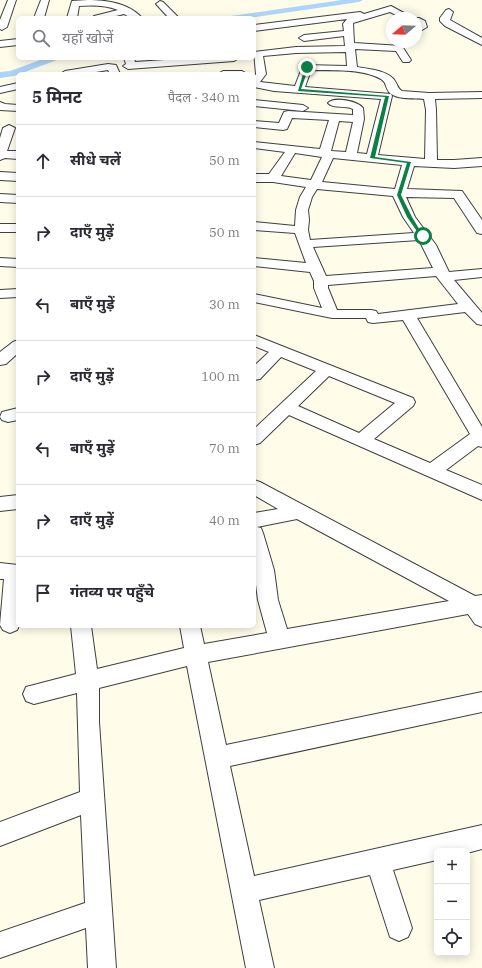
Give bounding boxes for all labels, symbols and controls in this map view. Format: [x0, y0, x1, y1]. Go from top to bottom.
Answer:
north arrow [386, 12, 422, 48]
search box [16, 16, 256, 60]
icon: search [30, 27, 52, 49]
text: यहाँ खोजें [62, 28, 113, 47]
route end [298, 58, 316, 76]
text: 5 मिनट [32, 86, 82, 108]
text: पैदल · 340 m [168, 89, 240, 106]
icon: ahead [32, 150, 54, 172]
text: सीधे चलें [70, 150, 121, 169]
text: 50 m [209, 152, 240, 169]
icon: right [32, 222, 54, 244]
text: दाएँ मुड़ें [70, 222, 114, 241]
text: 50 m [209, 224, 240, 241]
route start [414, 227, 432, 245]
icon: left [32, 294, 54, 316]
text: बाएँ मुड़ें [70, 294, 115, 313]
text: 30 m [209, 296, 240, 313]
icon: right [32, 366, 54, 388]
text: दाएँ मुड़ें [70, 366, 114, 385]
text: 100 m [201, 368, 240, 385]
icon: left [32, 438, 54, 460]
text: बाएँ मुड़ें [70, 438, 115, 457]
text: 70 m [209, 440, 240, 457]
icon: right [32, 510, 54, 532]
text: दाएँ मुड़ें [70, 510, 114, 529]
text: 40 m [209, 512, 240, 529]
icon: arrive [32, 582, 54, 604]
text: गंतव्य पर पहुँचे [70, 582, 154, 601]
map controls [434, 848, 470, 956]
button: + [434, 848, 470, 884]
button: − [434, 884, 470, 920]
button: locate [434, 920, 470, 956]

